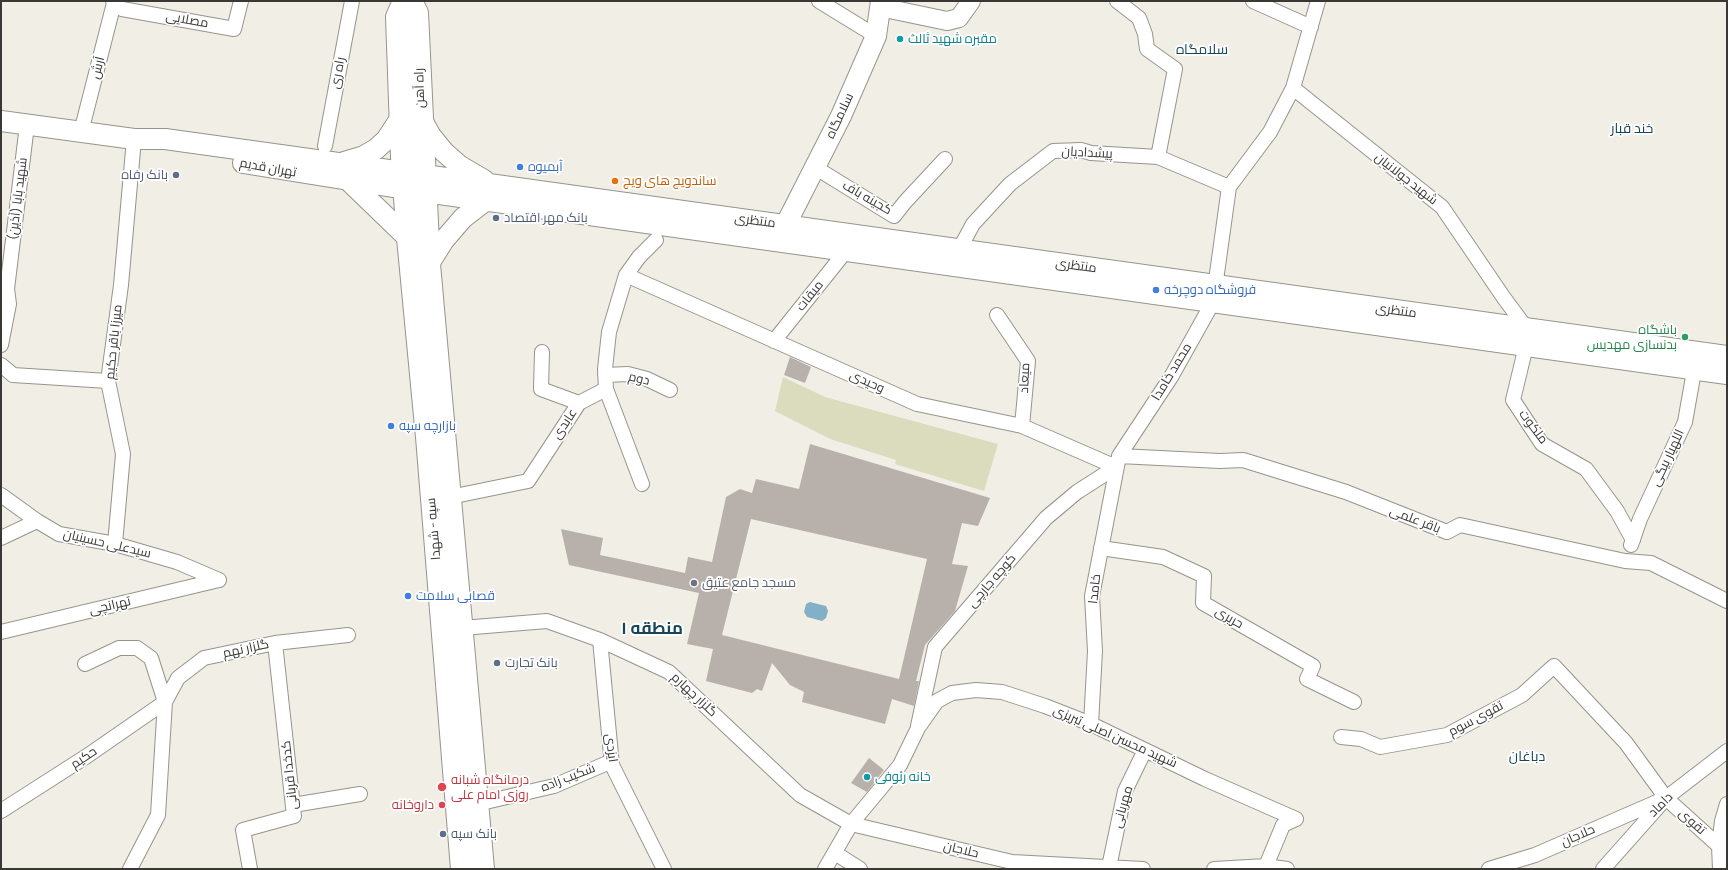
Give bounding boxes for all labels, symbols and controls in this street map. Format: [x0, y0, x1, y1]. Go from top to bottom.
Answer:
street label: مصلایی [164, 9, 210, 31]
place label: مقبره شهید ثالث [908, 31, 997, 47]
marker: مقبره شهید ثالث [895, 34, 905, 44]
district label: سلامگاه [1176, 42, 1228, 58]
street label: آرش [88, 55, 108, 81]
street label: راه ری [327, 56, 349, 90]
street label: راه آهن [412, 68, 428, 108]
street label: سلامگاه [823, 91, 857, 141]
district label: خند قبار [1611, 121, 1653, 137]
street label: پیشدادیان [1061, 144, 1113, 162]
street label: شهید جولانیان [1371, 150, 1441, 208]
street label: تهران قدیم [238, 155, 298, 181]
street label: شهید بابا (آذین) [5, 157, 31, 241]
place label: آبمیوه [528, 159, 563, 175]
marker: آبمیوه [515, 162, 525, 172]
place label: بانک رفاه [121, 167, 168, 183]
marker: بانک رفاه [171, 170, 181, 180]
place label: ساندویچ های ویچ [623, 173, 716, 189]
marker: ساندویچ های ویچ [610, 176, 620, 186]
street label: کجینه باف [840, 178, 894, 218]
place label: بانک مهر اقتصاد [504, 210, 588, 226]
street label: منتظری [733, 210, 777, 232]
marker: بانک مهر اقتصاد [491, 213, 501, 223]
street label: منتظری [1054, 255, 1098, 277]
street label: میقات [793, 278, 827, 314]
place label: فروشگاه دوچرخه [1164, 282, 1256, 298]
marker: فروشگاه دوچرخه [1151, 285, 1161, 295]
street label: منتظری [1374, 300, 1418, 322]
street label: میرزا باقر حکیم [102, 304, 126, 380]
place label: باشگاه بدنسازی مهدیس [1587, 322, 1677, 353]
marker: باشگاه بدنسازی مهدیس [1680, 332, 1690, 342]
street label: محمد خامدا [1149, 340, 1195, 404]
street label: میعاد [1017, 362, 1033, 394]
street label: وحیدی [847, 367, 887, 397]
street label: دوم [627, 369, 651, 389]
street label: عابدی [549, 406, 581, 442]
street label: ملکوت [1515, 407, 1551, 447]
place label: بازارچه سپه [399, 418, 456, 434]
marker: بازارچه سپه [386, 421, 396, 431]
street label: اللهیار بیگی [1648, 427, 1688, 489]
street label: سپه - شهدا [424, 497, 444, 561]
street label: باقر علمی [1387, 503, 1443, 537]
street label: سیدعلی حسینیان [62, 526, 152, 562]
street label: کوچه جارچی [964, 551, 1020, 611]
street label: خامدا [1086, 573, 1104, 605]
place label: مسجد جامع عتیق [702, 575, 796, 591]
marker: مسجد جامع عتیق [689, 578, 699, 588]
place label: قصابی سلامت [416, 588, 495, 604]
marker: قصابی سلامت [403, 591, 413, 601]
street label: تهرانچی [88, 594, 132, 618]
street label: حریری [1212, 604, 1246, 632]
district label: منطقه ۱ [621, 619, 683, 639]
street label: گلزار نهم [221, 637, 271, 661]
place label: بانک تجارت [505, 655, 558, 671]
marker: بانک تجارت [492, 658, 502, 668]
street label: گلزار چهارم [668, 670, 720, 720]
street label: تقوی سوم [1446, 698, 1506, 740]
street label: شهید محسن اصلی تبریزی [1051, 703, 1179, 771]
street label: ایزدی [602, 733, 620, 763]
street label: کدخدا قربانی [279, 740, 301, 810]
street label: حکیم [68, 744, 100, 772]
district label: دباغان [1509, 749, 1545, 765]
street label: شکیب زاده [539, 760, 597, 796]
place label: خانه رئوفی [875, 769, 931, 785]
place label: درمانگاه شبانه روزی امام علی [451, 772, 529, 803]
marker: خانه رئوفی [862, 772, 872, 782]
marker: درمانگاه شبانه روزی امام علی [436, 781, 448, 793]
street label: مهربانی [1110, 784, 1136, 830]
street label: داماد [1646, 790, 1676, 820]
place label: داروخانه [392, 797, 434, 813]
marker: داروخانه [437, 800, 447, 810]
street label: تقوی [1675, 806, 1709, 838]
street label: حلاجان [1559, 822, 1597, 850]
place label: بانک سپه [451, 826, 497, 842]
marker: بانک سپه [438, 829, 448, 839]
street label: حلاجان [942, 838, 980, 862]

